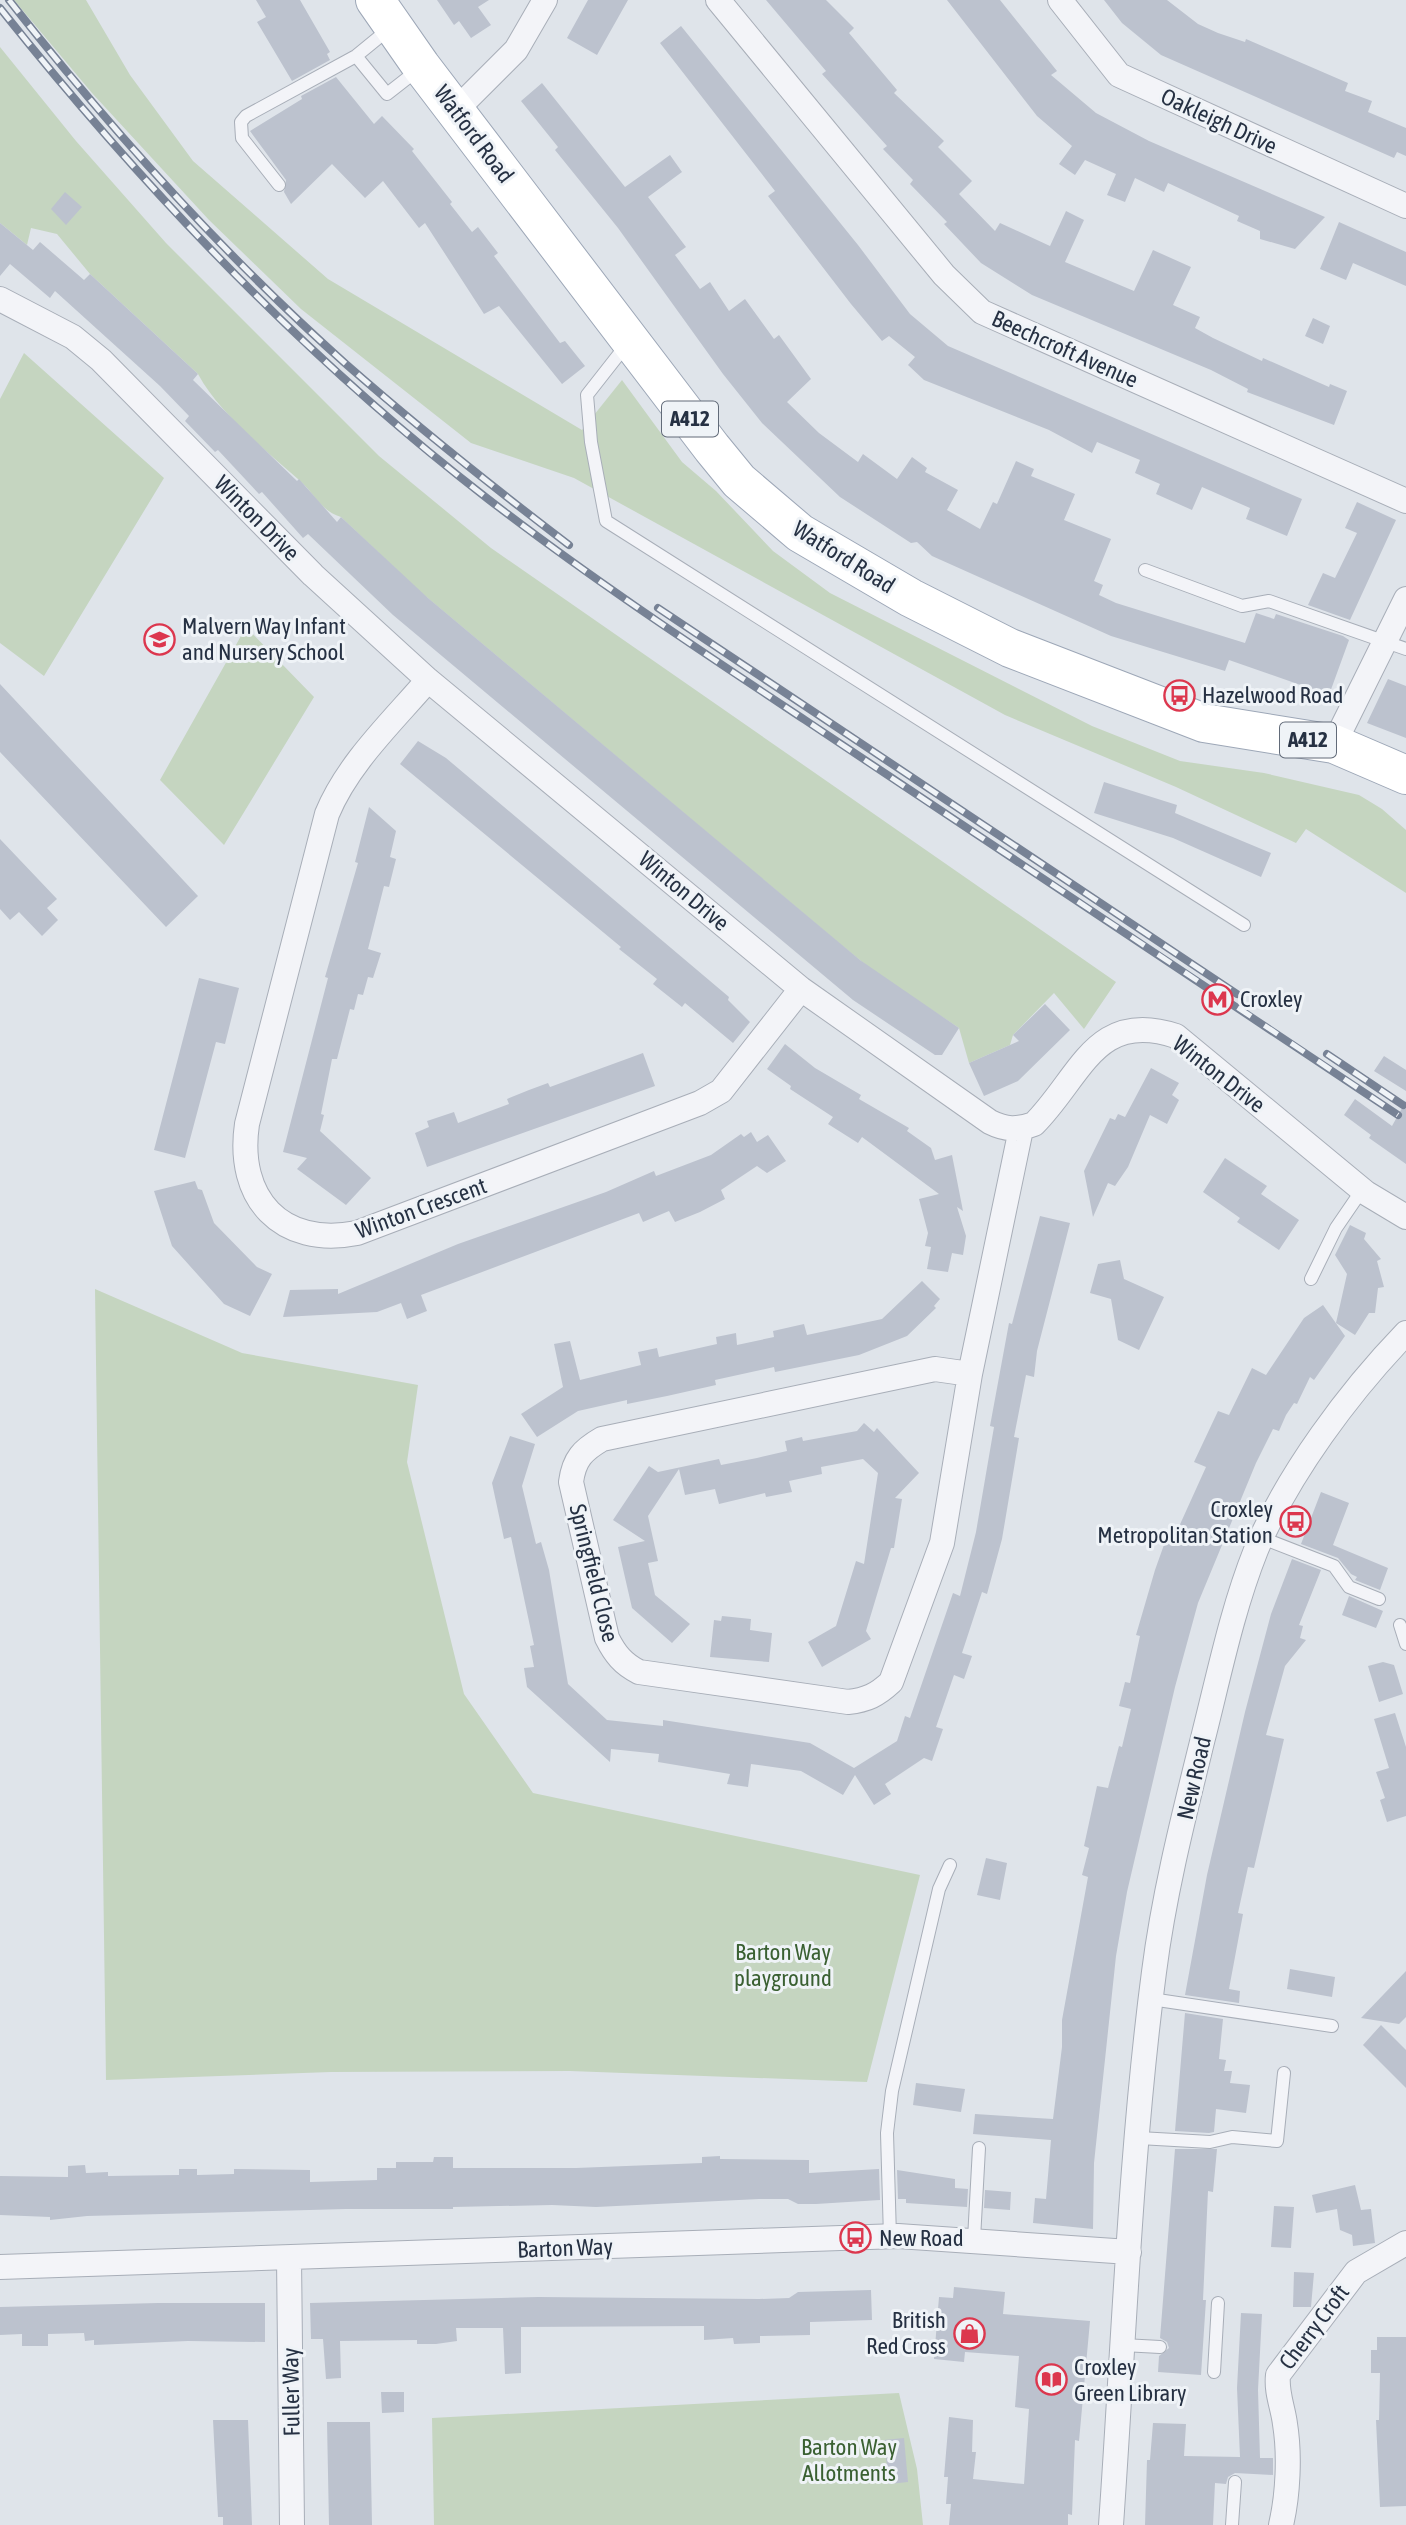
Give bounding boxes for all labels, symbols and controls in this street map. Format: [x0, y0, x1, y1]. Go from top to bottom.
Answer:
street label: Watford Road [429, 80, 519, 188]
street label: Oakleigh Drive [1157, 83, 1281, 159]
street label: Beechcroft Avenue [988, 305, 1142, 393]
road number: A412 [662, 402, 718, 436]
street label: Winton Drive [209, 470, 305, 566]
street label: Watford Road [788, 515, 900, 599]
place label: Malvern Way Infant and Nursery School [182, 613, 346, 665]
school or university icon: Malvern Way Infant and Nursery School [142, 622, 176, 656]
bus stop icon: Hazelwood Road [1162, 678, 1196, 712]
place label: Hazelwood Road [1202, 682, 1344, 708]
road number: A412 [1280, 722, 1336, 758]
street label: Winton Drive [634, 846, 734, 936]
metro station icon: Croxley [1200, 982, 1234, 1016]
place label: Croxley [1240, 986, 1303, 1012]
street label: Winton Drive [1168, 1030, 1270, 1118]
street label: Winton Crescent [352, 1172, 490, 1244]
place label: Croxley Metropolitan Station [1097, 1496, 1273, 1548]
street label: Springfield Close [564, 1501, 624, 1645]
bus stop icon: Croxley Metropolitan Station [1279, 1505, 1313, 1539]
street label: New Road [1172, 1734, 1216, 1822]
park label: Barton Way playground [734, 1939, 832, 1991]
bus stop icon: New Road [839, 2221, 873, 2255]
place label: New Road [879, 2225, 964, 2251]
street label: Barton Way [517, 2233, 613, 2263]
street label: Cherry Croft [1274, 2280, 1354, 2374]
place label: British Red Cross [866, 2307, 946, 2359]
shop icon: British Red Cross [952, 2316, 986, 2350]
street label: Fuller Way [277, 2347, 305, 2437]
place label: Croxley Green Library [1074, 2354, 1186, 2406]
library icon: Croxley Green Library [1034, 2363, 1068, 2397]
park label: Barton Way Allotments [801, 2434, 897, 2486]

